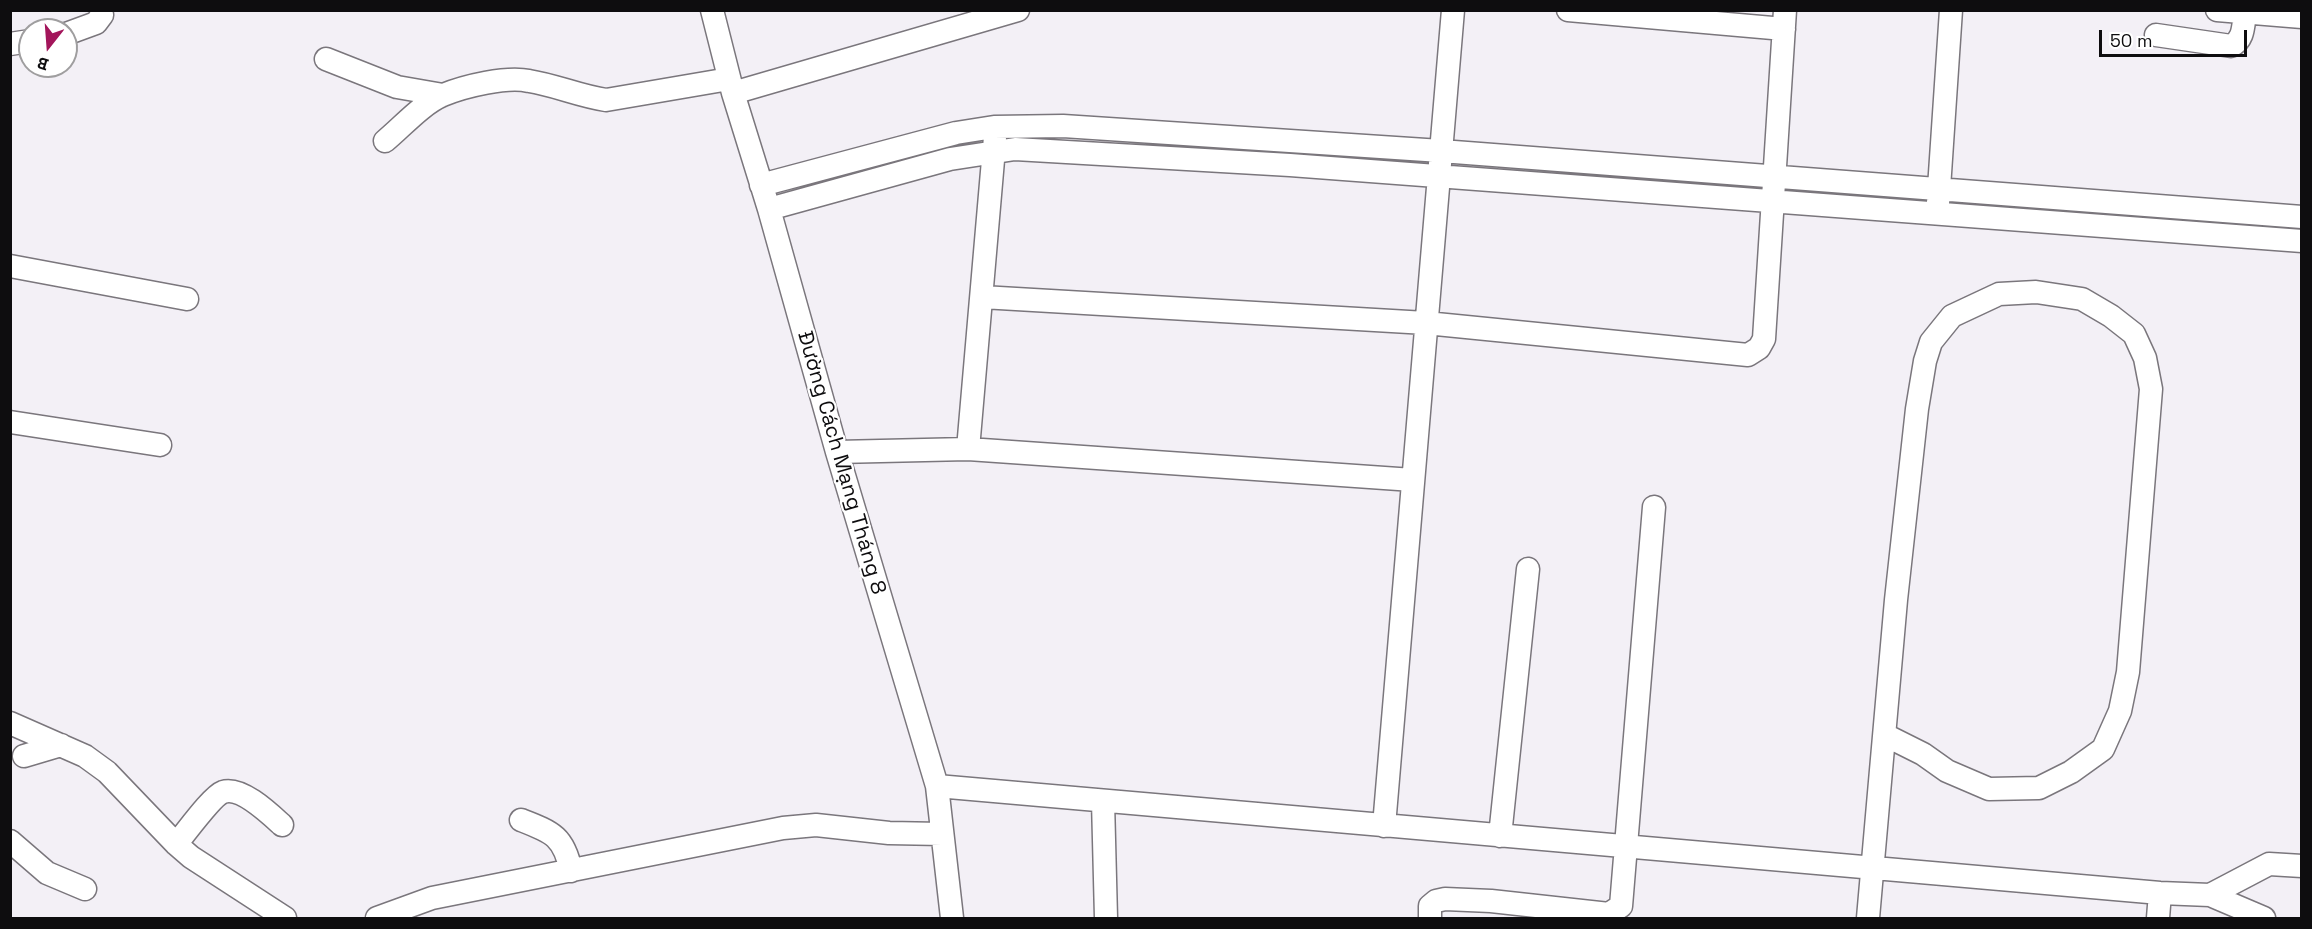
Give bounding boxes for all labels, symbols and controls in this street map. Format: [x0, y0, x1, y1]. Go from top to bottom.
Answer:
north arrow [18, 18, 78, 78]
scale bar [2102, 18, 2250, 56]
text: 50 m [2110, 29, 2152, 52]
text: B [35, 52, 51, 75]
street label: Đường Cách Mạng Tháng 8 [791, 329, 891, 597]

